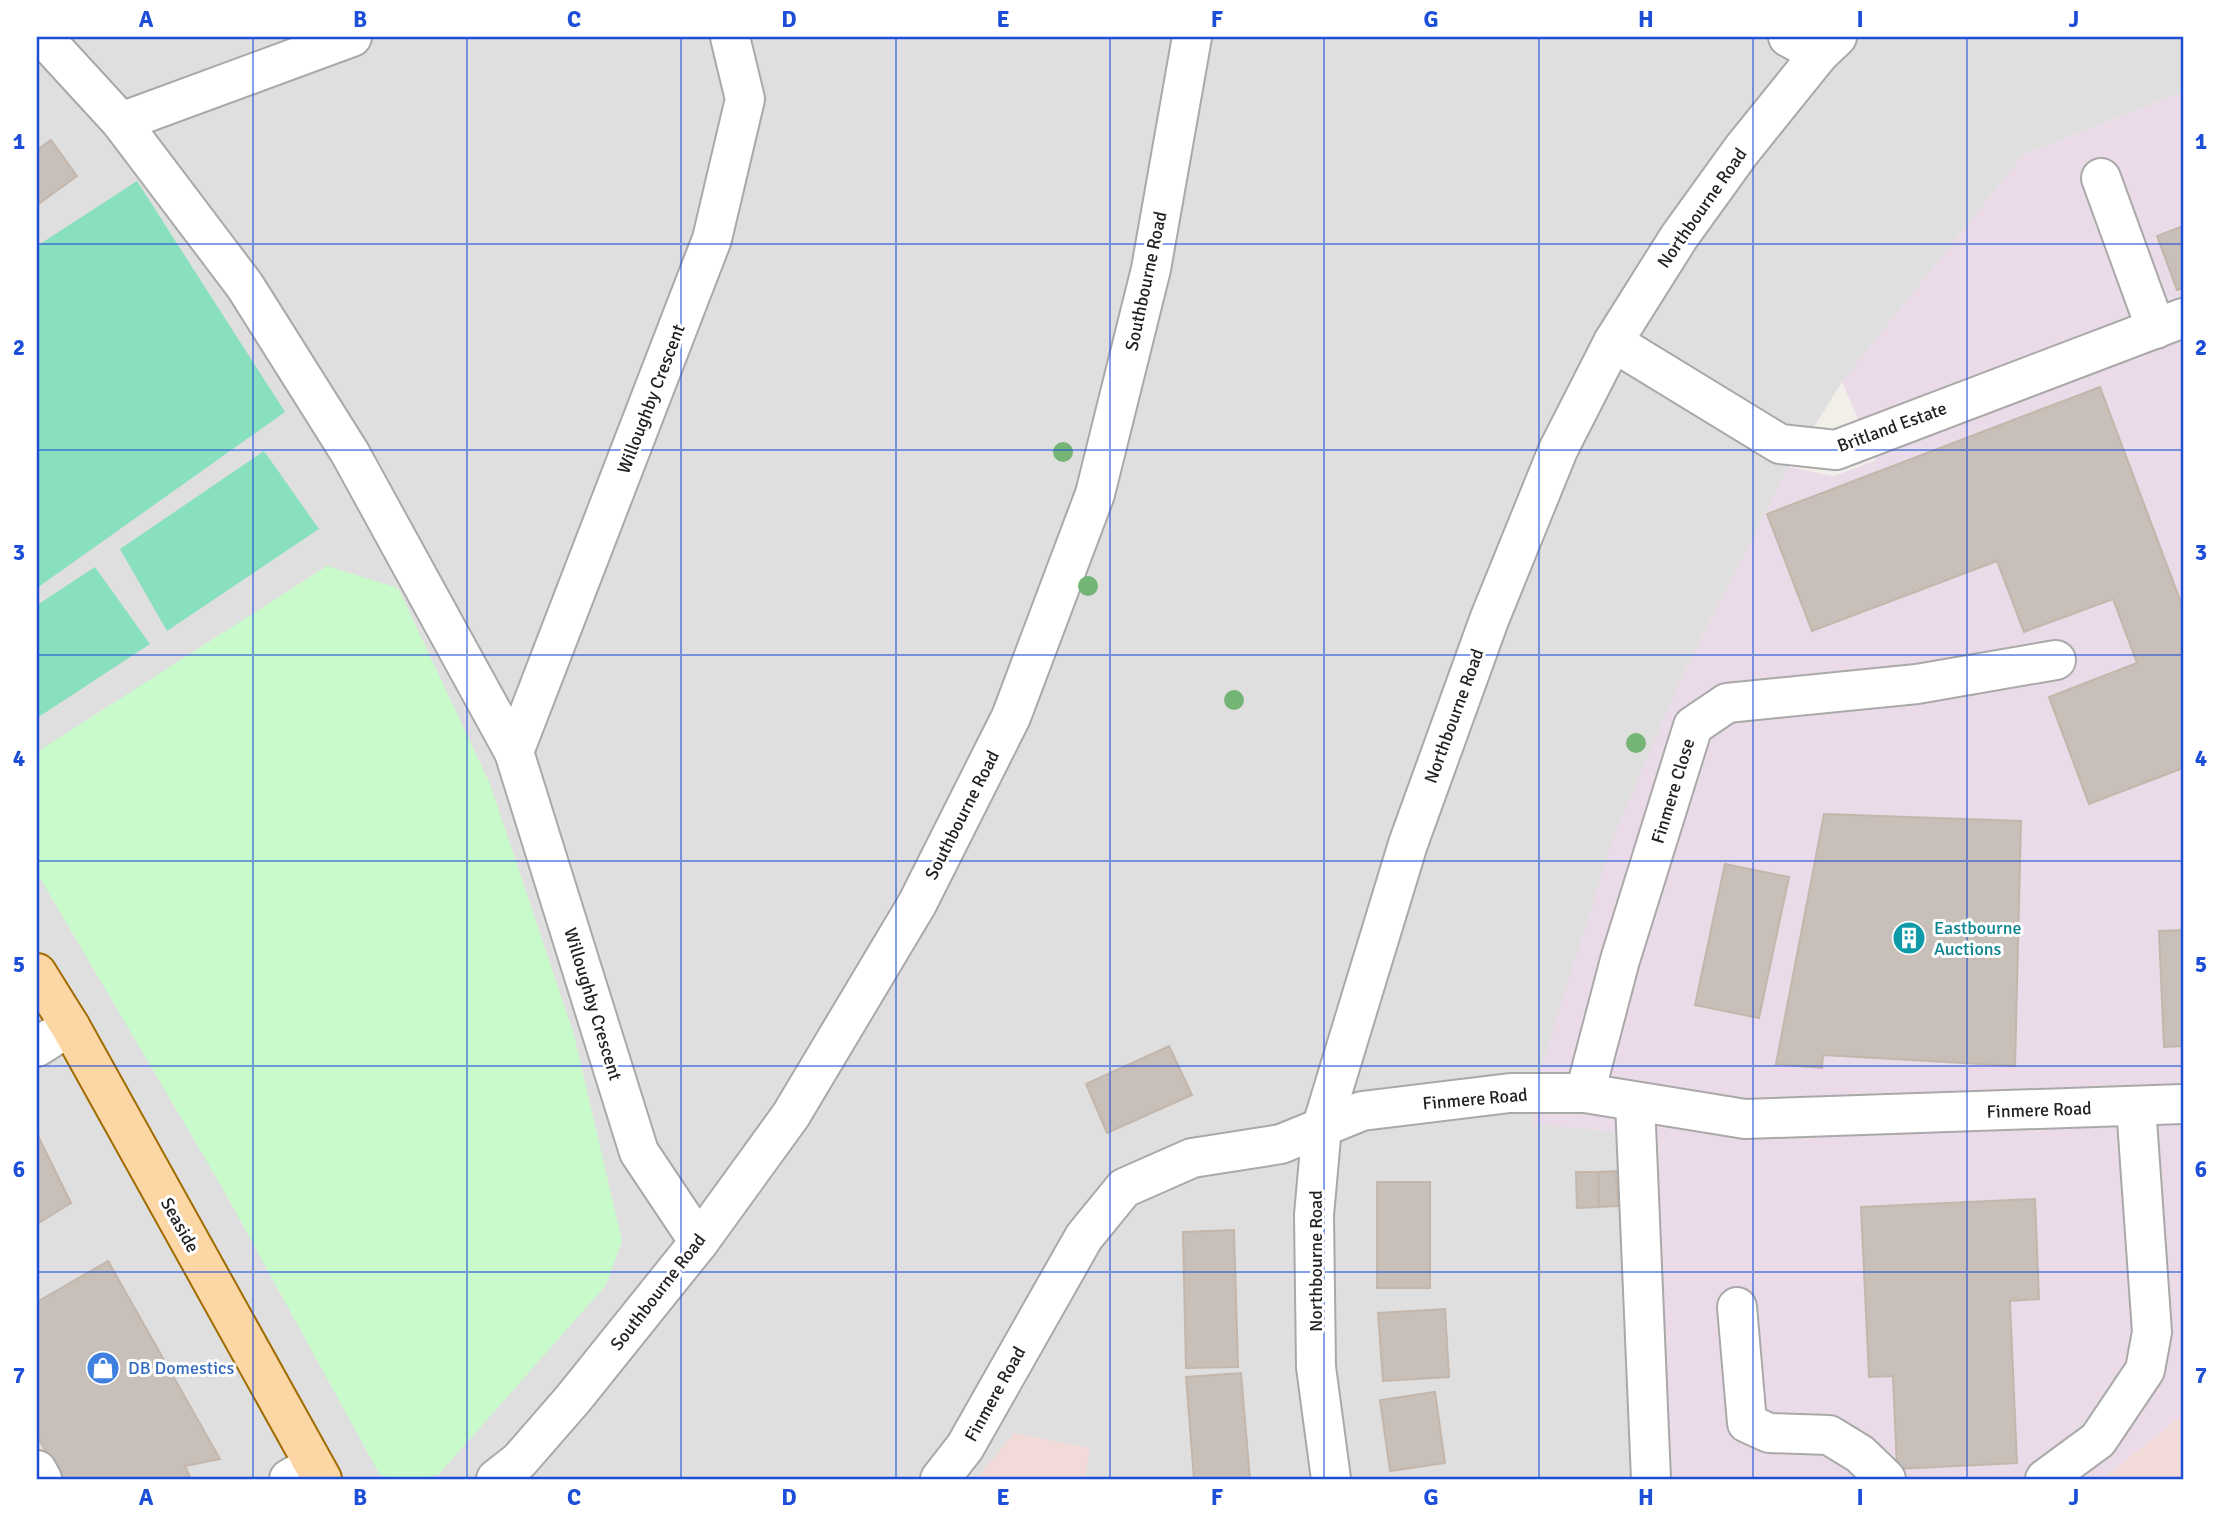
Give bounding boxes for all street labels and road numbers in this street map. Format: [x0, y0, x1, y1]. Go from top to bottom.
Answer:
street label: Northbourne Road [1652, 144, 1752, 272]
street label: Southbourne Road [1120, 209, 1172, 353]
street label: Willoughby Crescent [612, 321, 690, 477]
street label: Britland Estate [1834, 397, 1950, 457]
street label: Northbourne Road [1419, 646, 1489, 786]
street label: Finmere Close [1647, 736, 1699, 846]
street label: Southbourne Road [920, 747, 1004, 883]
street label: Willoughby Crescent [559, 925, 627, 1083]
street label: Finmere Road [1422, 1083, 1528, 1115]
street label: Finmere Road [1986, 1097, 2092, 1123]
street label: Northbourne Road [1305, 1190, 1327, 1332]
street label: Seaside [156, 1194, 204, 1256]
street label: Southbourne Road [606, 1229, 710, 1355]
street label: Finmere Road [960, 1343, 1030, 1445]

